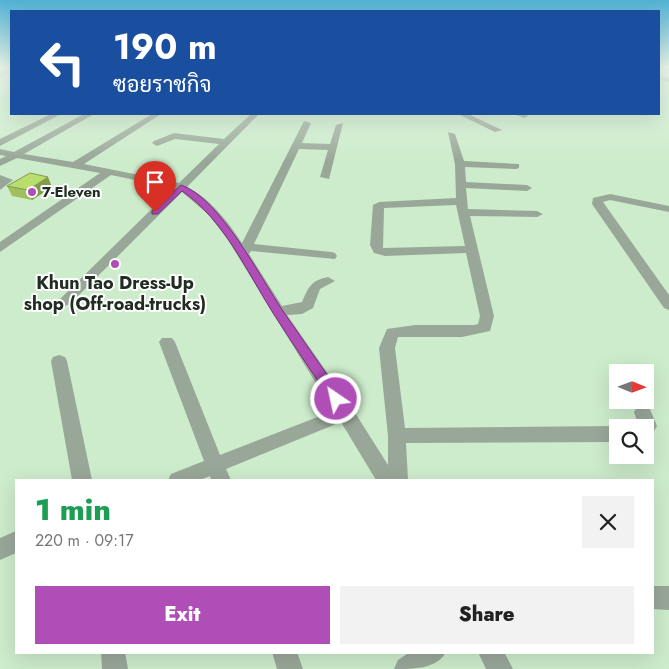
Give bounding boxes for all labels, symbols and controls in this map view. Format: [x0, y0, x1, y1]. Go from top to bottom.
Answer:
text: 190 m [113, 22, 217, 72]
icon: left [30, 30, 95, 95]
text: ซอยราชกิจ [113, 68, 212, 100]
pin [134, 161, 176, 212]
icon: arrive [141, 168, 169, 196]
place label: 7-Eleven [42, 181, 101, 203]
marker: 7-Eleven [26, 186, 38, 198]
marker: Khun Tao Dress-Up shop (Off-road-trucks) [109, 258, 121, 270]
place label: Khun Tao Dress-Up shop (Off-road-trucks) [24, 270, 206, 317]
north arrow [609, 364, 654, 409]
map controls [609, 364, 654, 464]
position arrow [309, 372, 361, 424]
button: search [609, 419, 654, 464]
text: 1 min [35, 488, 111, 531]
button: close [582, 496, 634, 548]
text: 220 m · 09:17 [35, 529, 134, 552]
button: Exit [35, 586, 330, 644]
button: Share [340, 586, 634, 644]

